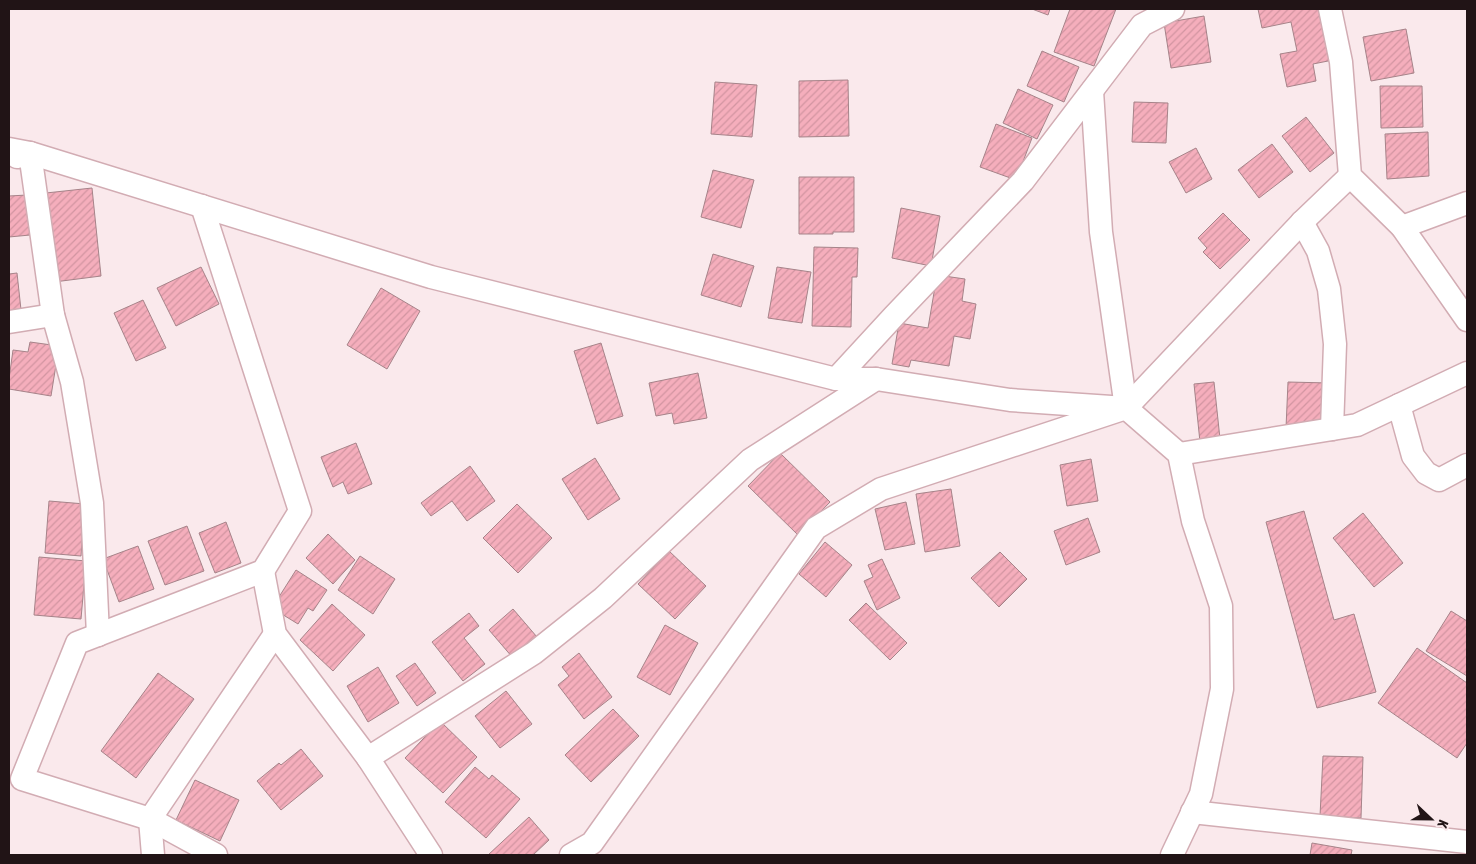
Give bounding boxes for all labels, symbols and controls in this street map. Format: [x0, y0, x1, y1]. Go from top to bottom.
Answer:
north arrow [1406, 794, 1456, 844]
text: K [1434, 818, 1452, 830]

